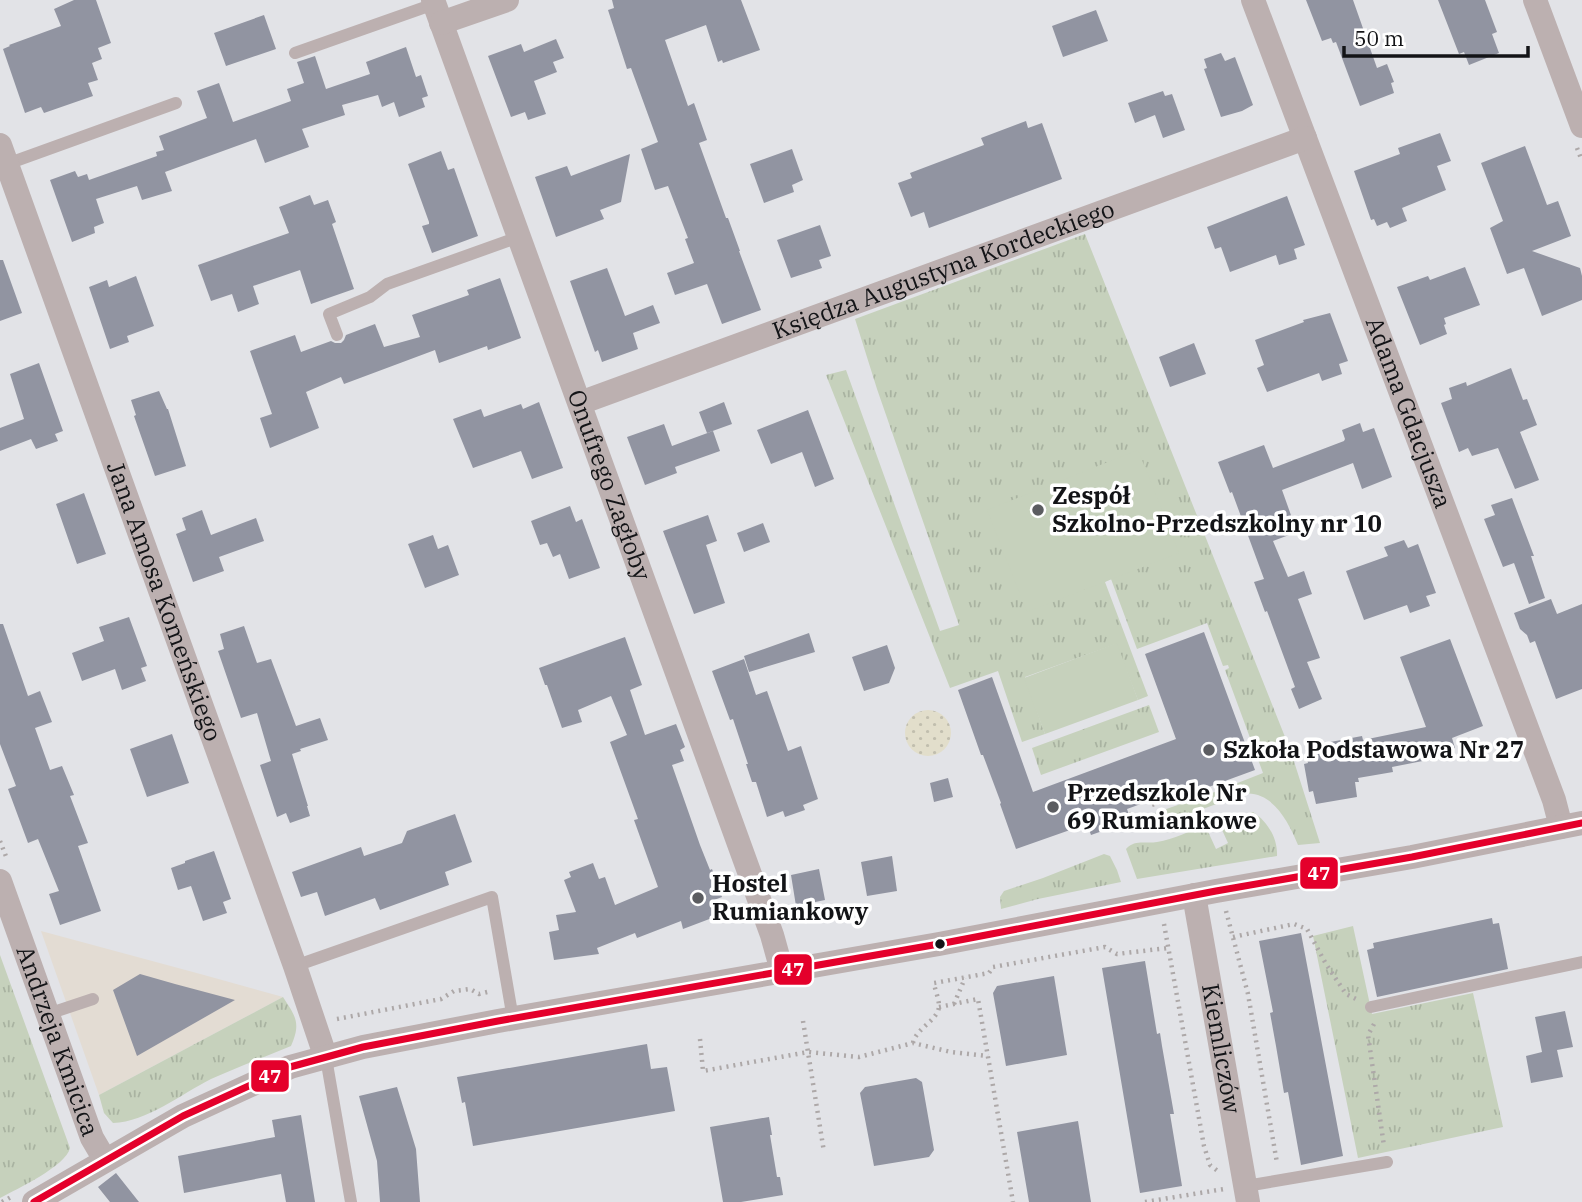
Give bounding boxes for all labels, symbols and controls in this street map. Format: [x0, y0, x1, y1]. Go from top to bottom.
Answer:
scale bar [1344, 14, 1528, 58]
text: 50 m [1354, 24, 1404, 52]
street label: Księdza Augustyna Kordeckiego [768, 192, 1119, 346]
street label: Adama Gdacjusza [1359, 312, 1460, 513]
street label: Onufrego Zagłoby [561, 385, 659, 585]
street label: Jana Amosa Komeńskiego [100, 457, 230, 745]
place label: Zespół Szkolno-Przedszkolny nr 10 [1052, 479, 1382, 539]
marker: Zespół Szkolno-Przedszkolny nr 10 [1030, 502, 1046, 518]
place label: Szkoła Podstawowa Nr 27 [1223, 733, 1524, 765]
marker: Szkoła Podstawowa Nr 27 [1201, 742, 1217, 758]
place label: Przedszkole Nr 69 Rumiankowe [1067, 776, 1257, 836]
marker: Przedszkole Nr 69 Rumiankowe [1045, 799, 1061, 815]
line badge: 47 [1299, 856, 1339, 890]
text: 47 [1308, 861, 1330, 885]
place label: Hostel Rumiankowy [712, 867, 869, 927]
marker: Hostel Rumiankowy [690, 890, 706, 906]
unlabelled marker [933, 937, 947, 951]
street label: Andrzeja Kmicica [9, 941, 107, 1140]
line badge: 47 [773, 953, 813, 986]
text: 47 [782, 957, 804, 981]
street label: Kiemliczów [1195, 981, 1249, 1116]
line badge: 47 [250, 1059, 290, 1093]
text: 47 [259, 1064, 281, 1088]

